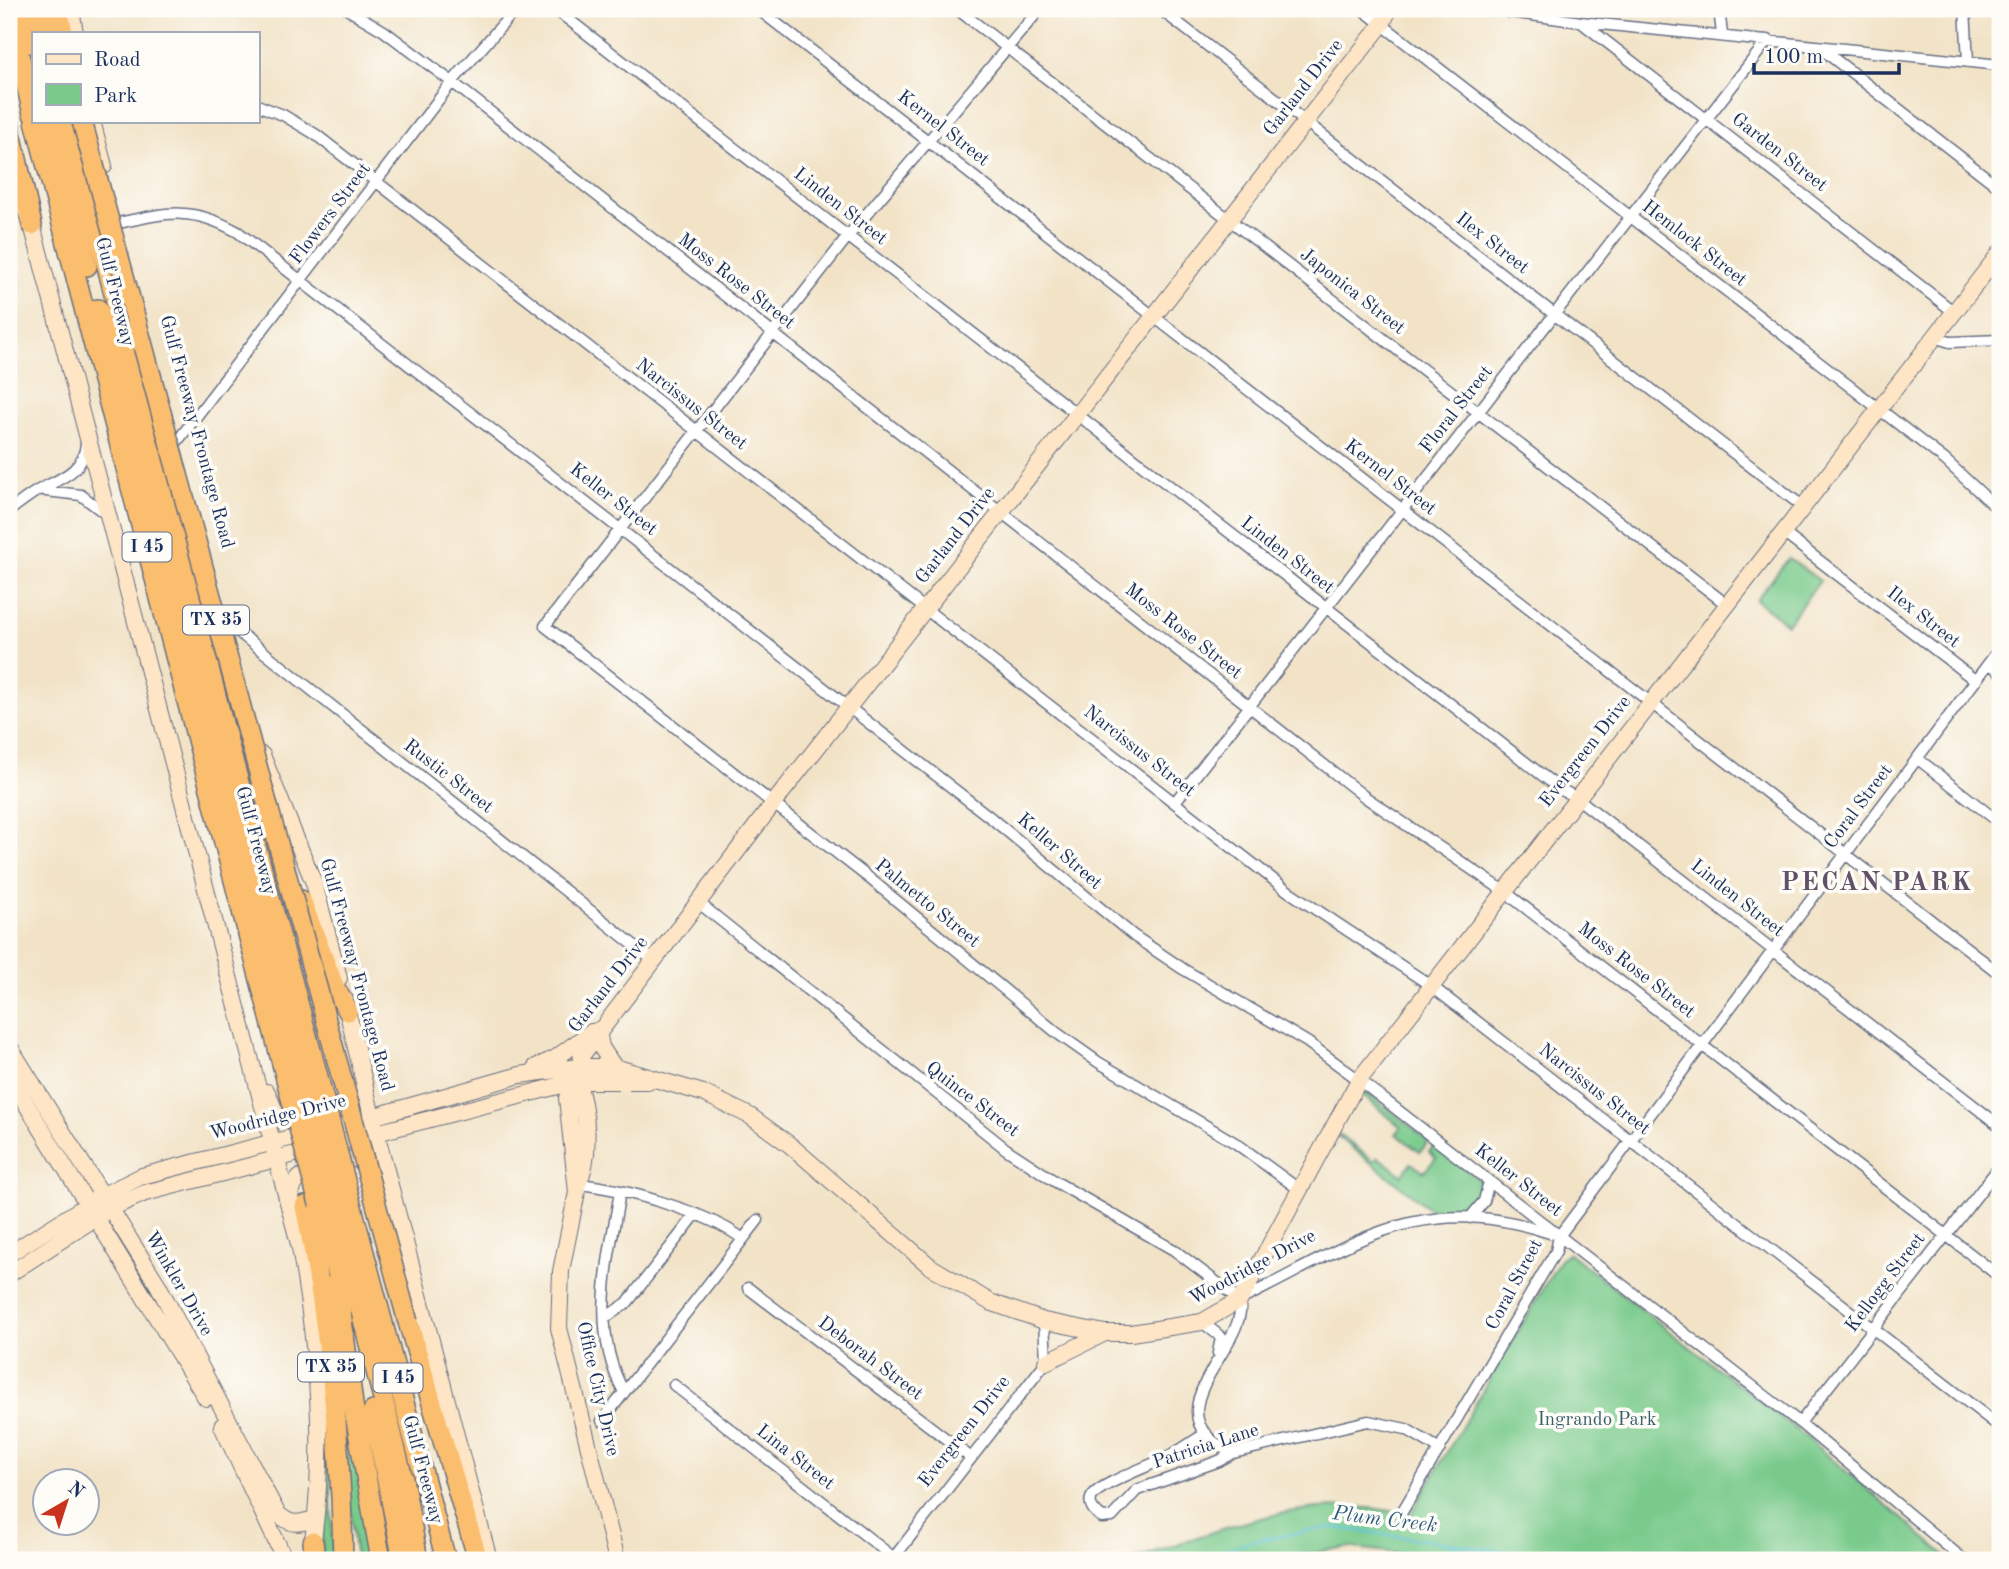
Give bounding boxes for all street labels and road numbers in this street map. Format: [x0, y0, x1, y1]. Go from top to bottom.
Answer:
street label: Garland Drive [1261, 36, 1347, 140]
street label: Kernel Street [894, 87, 992, 171]
street label: Garden Street [1728, 110, 1830, 196]
street label: Flowers Street [287, 160, 375, 268]
street label: Linden Street [790, 165, 890, 249]
street label: Hemlock Street [1638, 197, 1750, 291]
street label: Ilex Street [1452, 210, 1532, 278]
street label: Moss Rose Street [674, 231, 798, 333]
street label: Gulf Freeway [91, 235, 137, 349]
street label: Japonica Street [1296, 245, 1408, 339]
street label: Gulf Freeway Frontage Road [156, 313, 236, 551]
street label: Narcissus Street [632, 356, 750, 454]
street label: Floral Street [1417, 363, 1497, 457]
street label: Kernel Street [1341, 436, 1439, 520]
street label: Keller Street [566, 460, 660, 540]
street label: Garland Drive [913, 484, 999, 588]
street label: Linden Street [1237, 514, 1337, 598]
road number: I 45 [122, 532, 172, 562]
street label: Moss Rose Street [1121, 581, 1245, 683]
street label: Ilex Street [1883, 584, 1963, 652]
road number: TX 35 [183, 606, 249, 634]
street label: Evergreen Drive [1537, 693, 1635, 811]
street label: Narcissus Street [1080, 703, 1198, 801]
street label: Rustic Street [400, 736, 496, 818]
street label: Coral Street [1821, 761, 1897, 853]
street label: Gulf Freeway [231, 784, 279, 898]
street label: Keller Street [1013, 810, 1105, 894]
street label: Gulf Freeway Frontage Road [316, 856, 396, 1094]
street label: Palmetto Street [871, 856, 983, 952]
street label: Linden Street [1687, 857, 1787, 941]
street label: Moss Rose Street [1574, 920, 1698, 1022]
street label: Garland Drive [566, 933, 652, 1037]
street label: Narcissus Street [1535, 1041, 1653, 1139]
street label: Quince Street [922, 1059, 1022, 1141]
street label: Woodridge Drive [208, 1092, 348, 1144]
street label: Keller Street [1471, 1141, 1565, 1221]
street label: Woodridge Drive [1187, 1227, 1319, 1309]
street label: Winkler Drive [140, 1228, 216, 1340]
street label: Kellogg Street [1843, 1230, 1929, 1336]
street label: Coral Street [1483, 1236, 1547, 1334]
street label: Deborah Street [814, 1314, 926, 1404]
street label: Office City Drive [572, 1320, 622, 1458]
road number: TX 35 [298, 1352, 364, 1382]
road number: I 45 [374, 1364, 422, 1392]
street label: Evergreen Drive [916, 1373, 1014, 1491]
street label: Gulf Freeway [398, 1413, 446, 1527]
street label: Patricia Lane [1151, 1421, 1261, 1473]
street label: Lina Street [752, 1422, 838, 1494]

